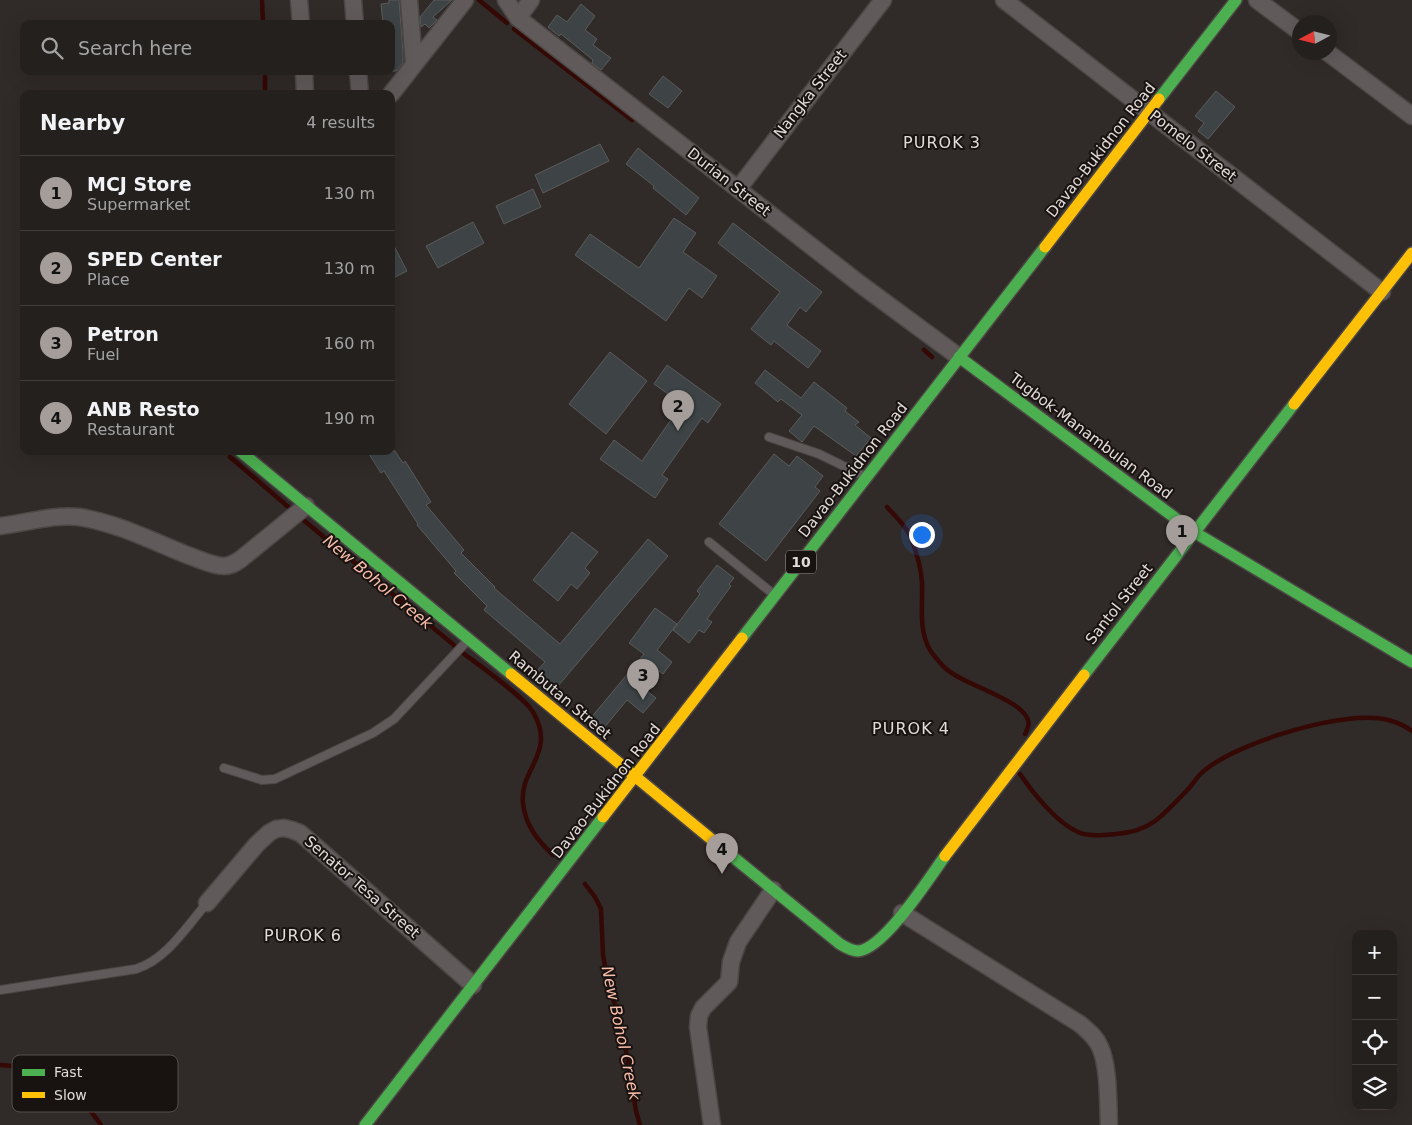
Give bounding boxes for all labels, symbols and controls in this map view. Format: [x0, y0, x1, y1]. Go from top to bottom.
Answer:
north arrow [1292, 15, 1337, 60]
search box [20, 20, 395, 75]
icon: search [38, 34, 66, 62]
text: Search here [78, 37, 192, 59]
street label: Nangka Street [770, 46, 850, 142]
street label: Davao-Bukidnon Road [1043, 79, 1159, 221]
street label: Pomelo Street [1146, 107, 1240, 186]
text: Nearby [40, 111, 125, 135]
text: 4 results [306, 113, 375, 132]
district label: PUROK 3 [903, 133, 981, 152]
street label: Durian Street [684, 144, 774, 220]
text: MCJ Store [87, 173, 192, 195]
text: 1 [50, 184, 62, 203]
text: 130 m [324, 184, 375, 203]
text: Supermarket [87, 195, 190, 214]
text: SPED Center [87, 248, 222, 270]
text: 2 [50, 259, 62, 278]
text: 130 m [324, 259, 375, 278]
text: Place [87, 270, 130, 289]
text: Petron [87, 323, 159, 345]
text: 3 [50, 334, 62, 353]
text: 160 m [324, 334, 375, 353]
text: Fuel [87, 345, 120, 364]
street label: Tugbok-Manambulan Road [1006, 368, 1176, 503]
pin: 2 [662, 390, 694, 431]
text: ANB Resto [87, 398, 200, 420]
street label: Davao-Bukidnon Road [795, 399, 911, 541]
text: 4 [50, 409, 62, 428]
text: 190 m [324, 409, 375, 428]
text: Restaurant [87, 420, 175, 439]
pin: 1 [1166, 515, 1198, 556]
your location [909, 522, 935, 548]
water label: New Bohol Creek [319, 531, 437, 634]
road number: 10 [786, 550, 816, 574]
street label: Santol Street [1082, 560, 1156, 648]
street label: Rambutan Street [505, 647, 615, 743]
pin: 3 [627, 659, 659, 700]
district label: PUROK 4 [872, 719, 950, 738]
street label: Davao-Bukidnon Road [548, 720, 664, 862]
street label: Senator Tesa Street [301, 832, 423, 942]
pin: 4 [706, 833, 738, 874]
district label: PUROK 6 [264, 926, 342, 945]
map controls [1352, 930, 1397, 1110]
button: + [1352, 930, 1397, 975]
water label: New Bohol Creek [597, 964, 645, 1103]
button: − [1352, 975, 1397, 1020]
button: locate [1352, 1020, 1397, 1065]
legend [12, 1055, 178, 1112]
text: Fast [54, 1064, 83, 1080]
button: layers [1352, 1065, 1397, 1110]
text: Slow [54, 1087, 87, 1103]

